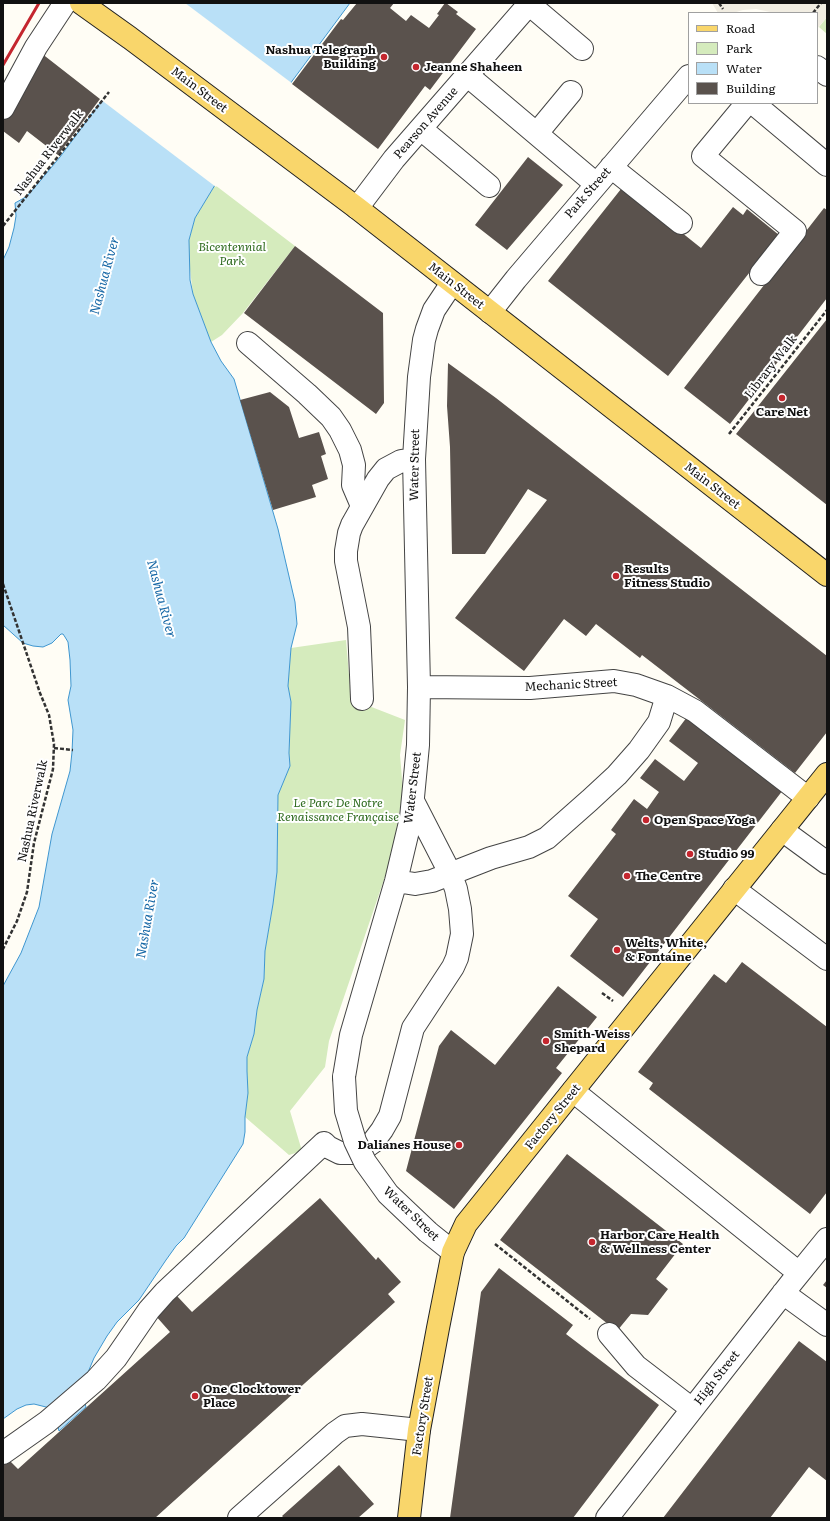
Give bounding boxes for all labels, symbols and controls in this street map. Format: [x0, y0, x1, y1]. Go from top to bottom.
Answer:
legend [688, 12, 818, 104]
text: Road [726, 19, 755, 37]
text: Park [726, 39, 752, 57]
place label: Nashua Telegraph Building [265, 43, 376, 71]
marker: Nashua Telegraph Building [379, 52, 389, 62]
text: Water [726, 59, 762, 77]
place label: Jeanne Shaheen [424, 60, 522, 74]
marker: Jeanne Shaheen [411, 62, 421, 72]
street label: Main Street [168, 64, 230, 116]
text: Building [726, 79, 775, 97]
street label: Pearson Avenue [391, 84, 461, 162]
street label: Nashua Riverwalk [11, 107, 87, 199]
street label: Park Street [562, 164, 614, 222]
water label: Nashua River [87, 235, 123, 317]
park label: Bicentennial Park [198, 240, 266, 268]
street label: Main Street [425, 260, 487, 312]
street label: Library Walk [742, 333, 800, 401]
marker: Care Net [777, 393, 787, 403]
place label: Care Net [756, 405, 808, 419]
street label: Water Street [407, 429, 423, 501]
street label: Main Street [681, 460, 743, 512]
water label: Nashua River [143, 558, 179, 640]
place label: Results Fitness Studio [624, 562, 710, 590]
marker: Results Fitness Studio [611, 571, 621, 581]
street label: Mechanic Street [524, 675, 618, 695]
street label: Water Street [401, 751, 425, 825]
street label: Nashua Riverwalk [15, 759, 51, 863]
park label: Le Parc De Notre Renaissance Française [277, 796, 399, 824]
place label: Open Space Yoga [654, 813, 756, 827]
marker: Open Space Yoga [641, 815, 651, 825]
place label: Studio 99 [698, 847, 754, 861]
marker: Studio 99 [685, 849, 695, 859]
place label: The Centre [635, 869, 701, 883]
marker: The Centre [622, 871, 632, 881]
water label: Nashua River [133, 878, 163, 960]
place label: Welts, White, & Fontaine [625, 936, 707, 964]
marker: Welts, White, & Fontaine [612, 945, 622, 955]
place label: Smith-Weiss Shepard [554, 1027, 630, 1055]
marker: Smith-Weiss Shepard [541, 1036, 551, 1046]
street label: Factory Street [522, 1081, 584, 1153]
place label: Dalianes House [358, 1138, 451, 1152]
marker: Dalianes House [454, 1140, 464, 1150]
street label: Water Street [380, 1184, 442, 1244]
place label: Harbor Care Health & Wellness Center [600, 1228, 720, 1256]
marker: Harbor Care Health & Wellness Center [587, 1237, 597, 1247]
street label: High Street [691, 1348, 743, 1408]
street label: Factory Street [410, 1375, 436, 1457]
place label: One Clocktower Place [203, 1382, 301, 1410]
marker: One Clocktower Place [190, 1391, 200, 1401]

